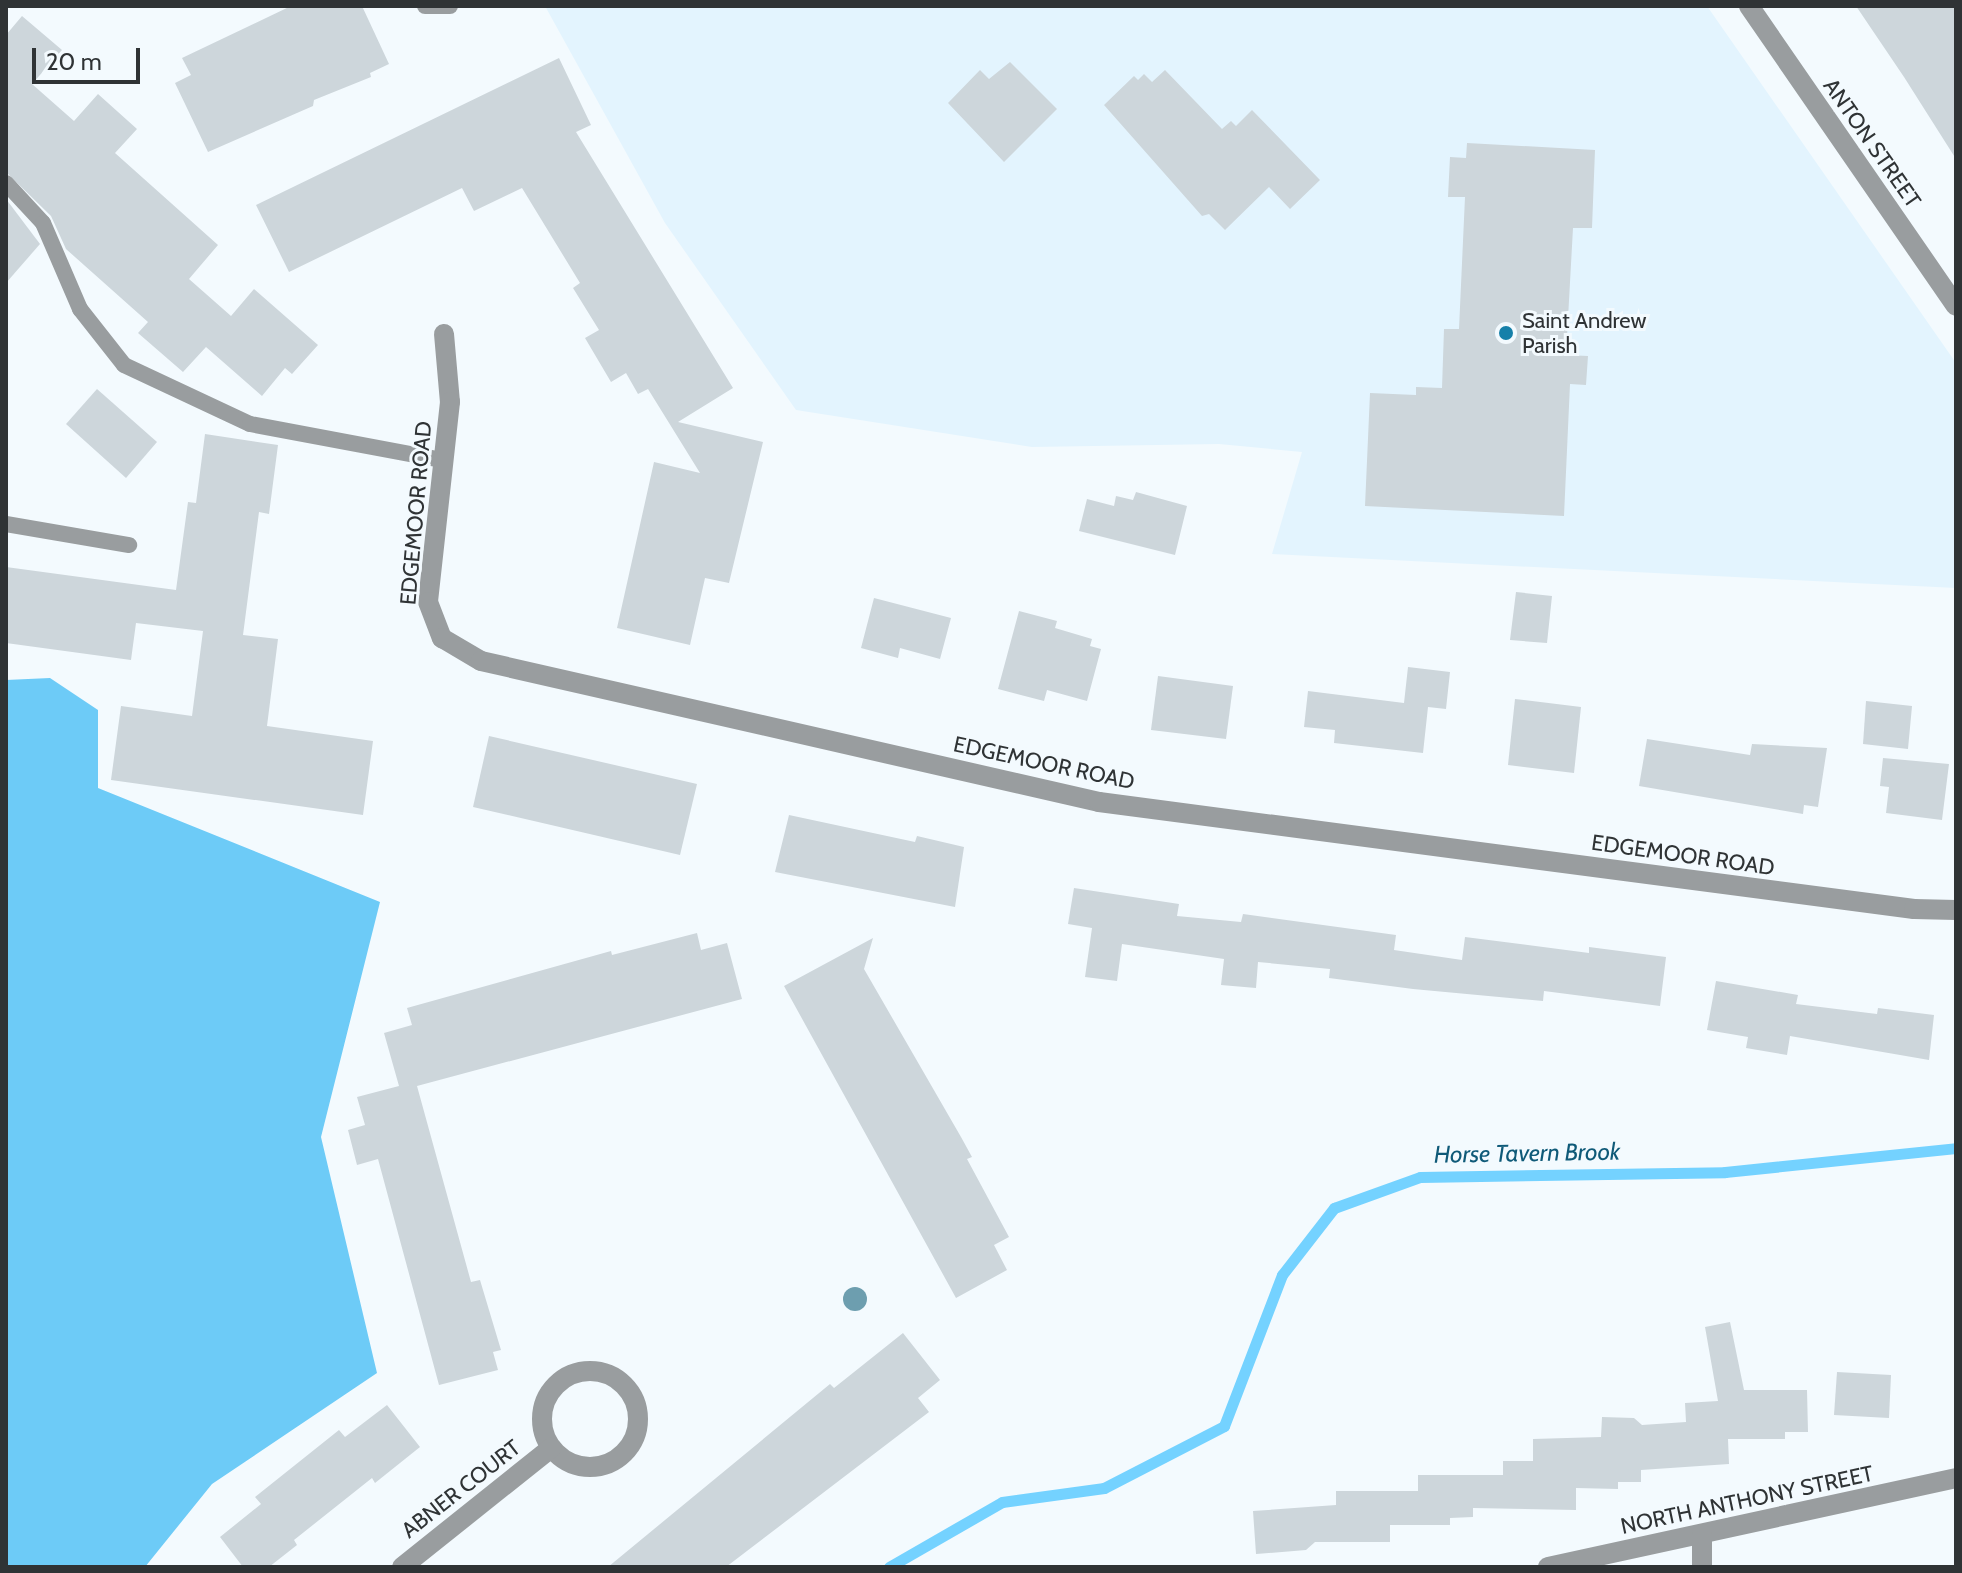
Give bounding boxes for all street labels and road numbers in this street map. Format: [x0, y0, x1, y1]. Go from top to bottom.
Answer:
street label: ANTON STREET [1818, 73, 1926, 213]
street label: EDGEMOOR ROAD [395, 420, 437, 606]
street label: EDGEMOOR ROAD [951, 731, 1137, 795]
street label: EDGEMOOR ROAD [1590, 829, 1776, 881]
street label: ABNER COURT [396, 1434, 526, 1544]
street label: NORTH ANTHONY STREET [1618, 1460, 1876, 1540]

